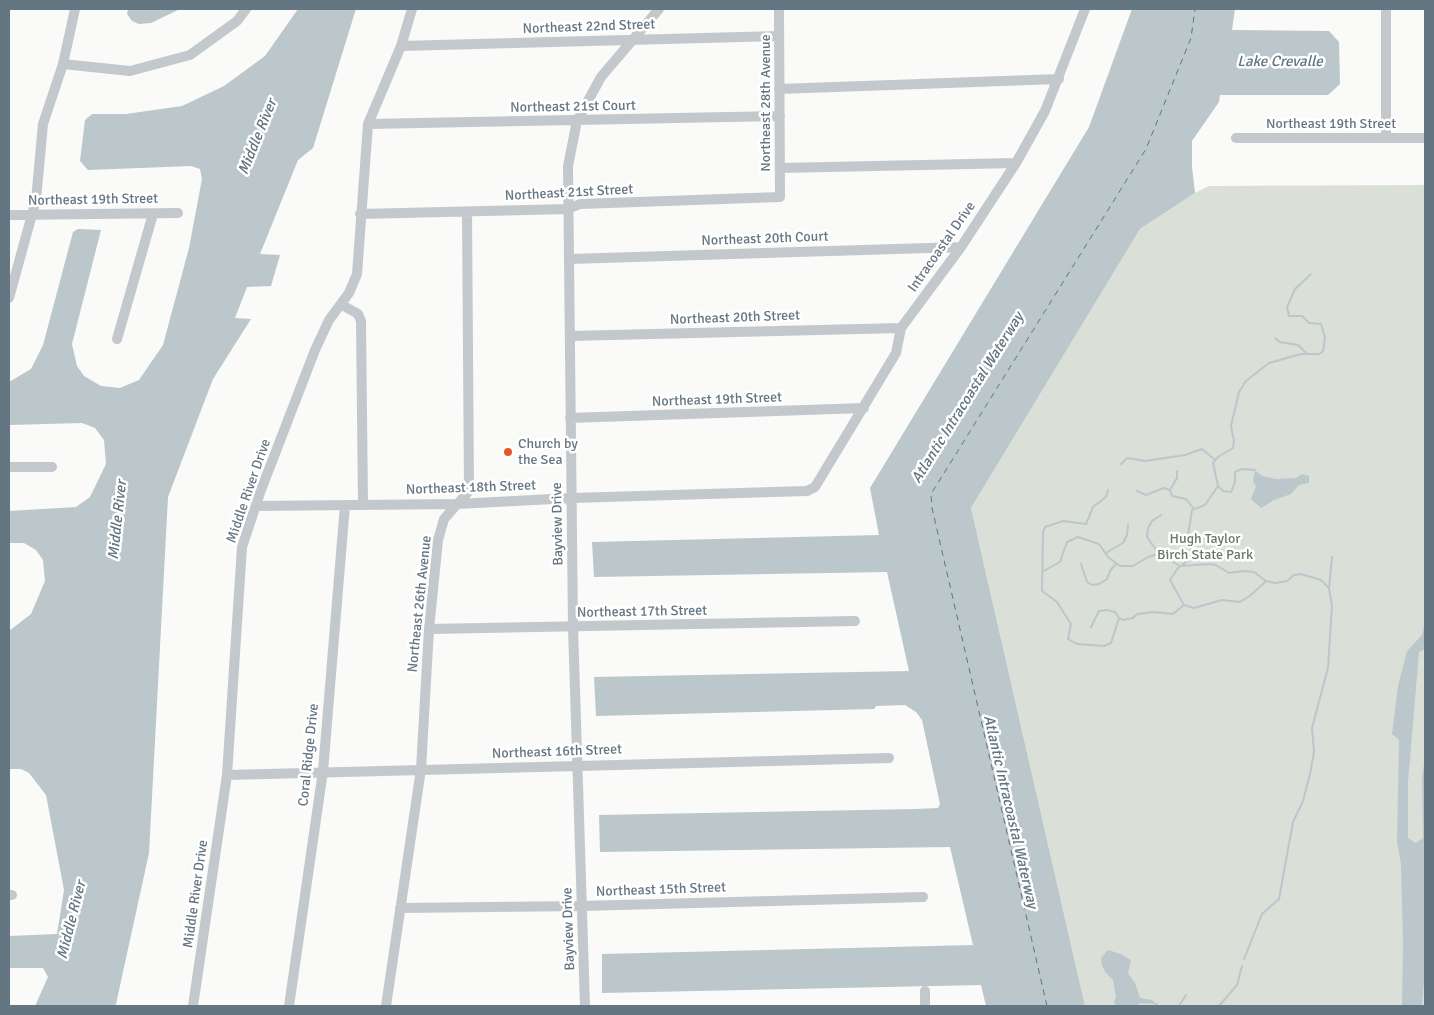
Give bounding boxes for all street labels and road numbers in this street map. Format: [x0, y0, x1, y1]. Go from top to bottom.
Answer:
street label: Northeast 22nd Street [522, 16, 656, 38]
street label: Northeast 28th Avenue [758, 34, 774, 172]
street label: Northeast 21st Court [510, 98, 636, 116]
street label: Northeast 19th Street [1266, 116, 1396, 132]
street label: Northeast 21st Street [504, 181, 634, 205]
street label: Northeast 19th Street [28, 190, 158, 210]
street label: Intracoastal Drive [905, 199, 979, 295]
street label: Northeast 20th Court [701, 228, 829, 250]
street label: Northeast 20th Street [670, 307, 800, 329]
street label: Northeast 19th Street [652, 389, 782, 411]
street label: Middle River Drive [223, 437, 275, 545]
street label: Northeast 18th Street [406, 477, 536, 499]
street label: Bayview Drive [549, 482, 567, 566]
street label: Northeast 26th Avenue [404, 535, 436, 673]
street label: Northeast 17th Street [577, 602, 707, 622]
street label: Coral Ridge Drive [295, 703, 323, 807]
street label: Northeast 16th Street [492, 741, 622, 763]
street label: Middle River Drive [180, 839, 212, 949]
street label: Northeast 15th Street [596, 879, 726, 901]
street label: Bayview Drive [559, 887, 579, 971]

